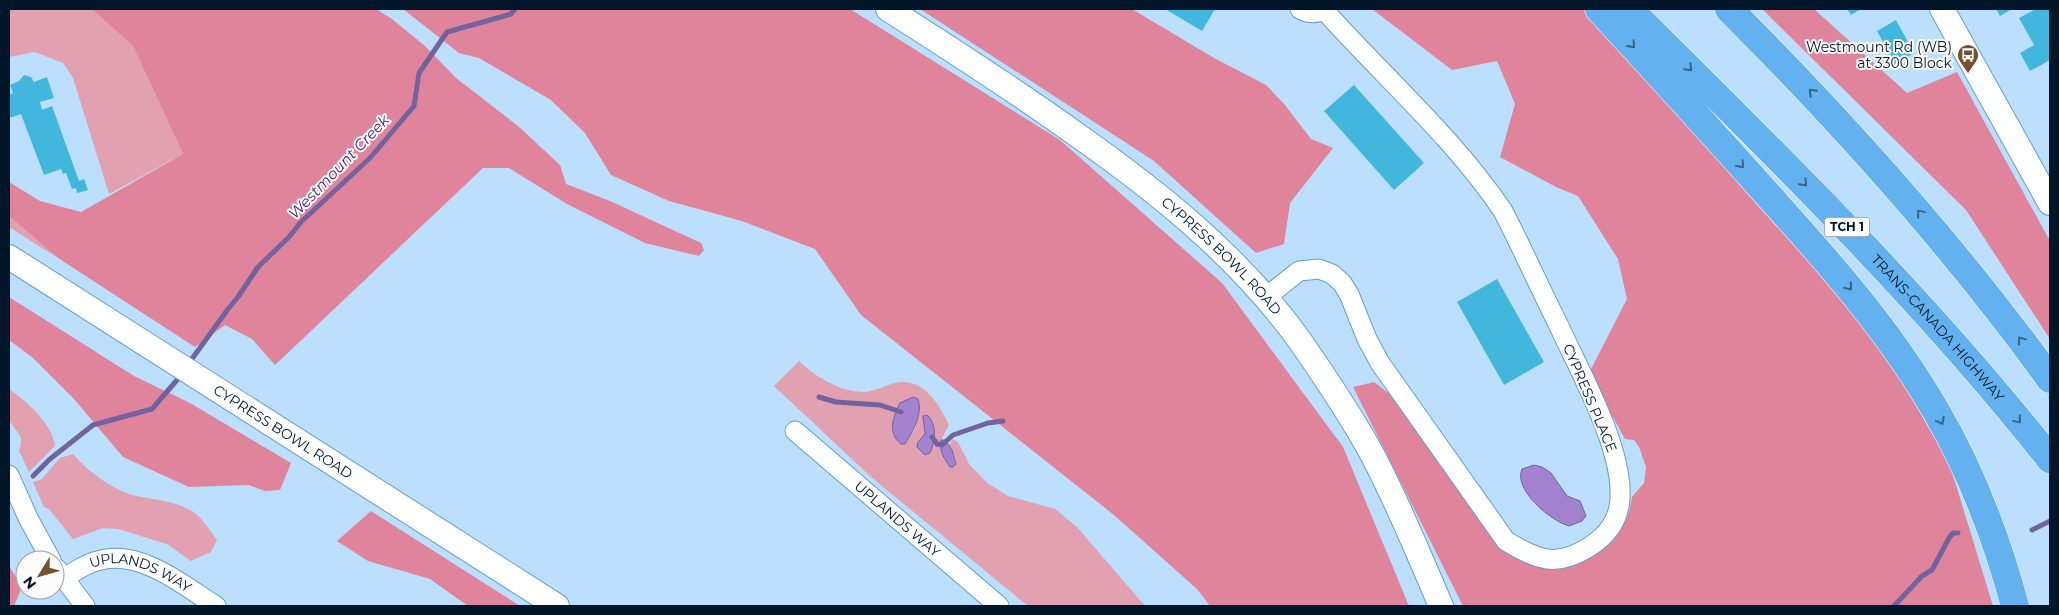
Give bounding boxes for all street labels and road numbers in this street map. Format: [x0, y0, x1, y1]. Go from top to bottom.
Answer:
street label: CYPRESS BOWL ROAD [1158, 193, 1285, 319]
road number: TCH 1 [1824, 218, 1870, 236]
street label: TRANS-CANADA HIGHWAY [1867, 251, 2008, 405]
street label: CYPRESS PLACE [1559, 341, 1621, 455]
street label: CYPRESS BOWL ROAD [210, 381, 356, 483]
street label: UPLANDS WAY [851, 477, 944, 561]
street label: UPLANDS WAY [87, 549, 195, 596]

